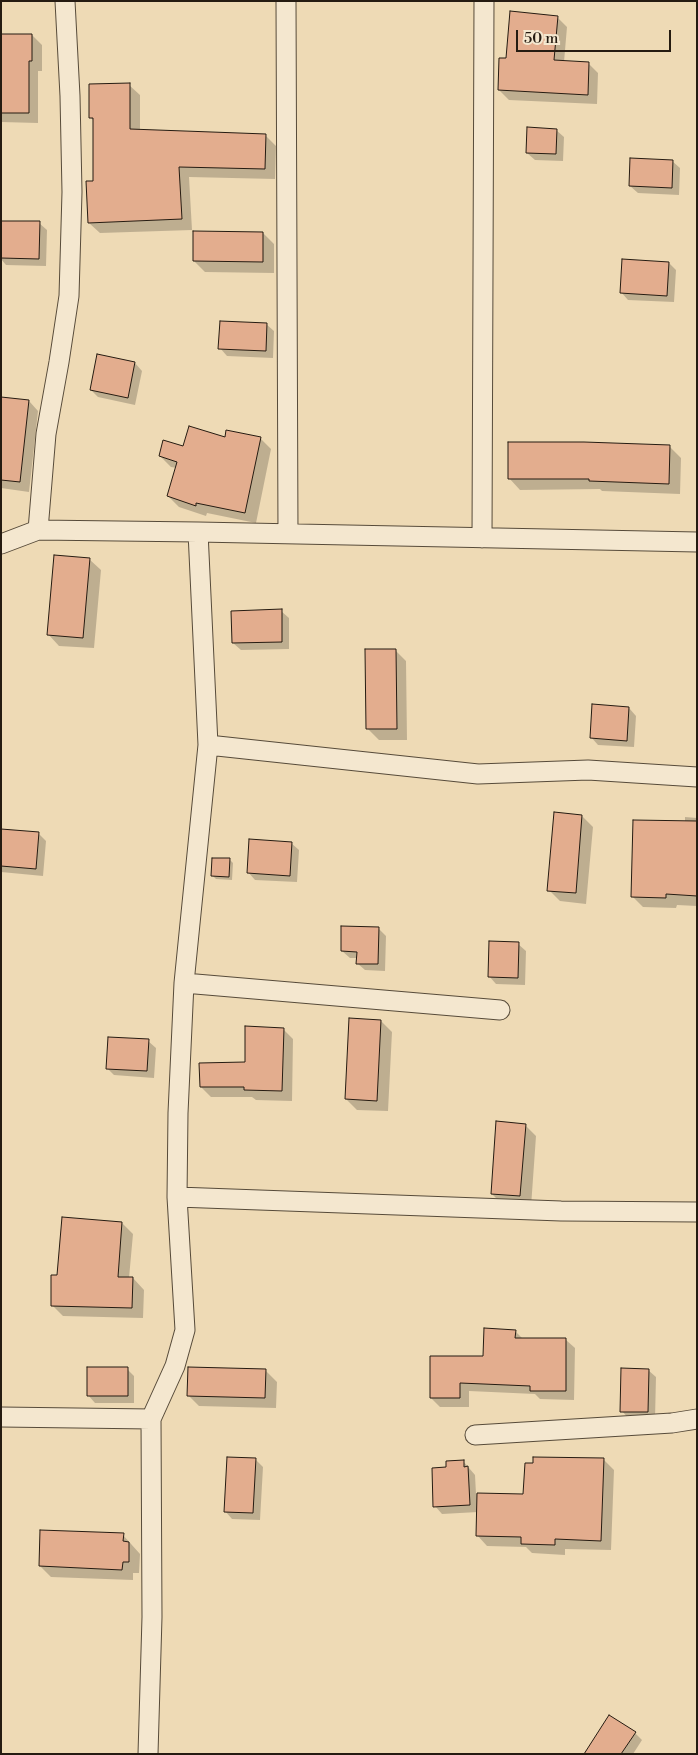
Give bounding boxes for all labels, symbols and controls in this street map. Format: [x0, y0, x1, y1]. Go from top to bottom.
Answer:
scale bar [518, 20, 673, 52]
text: 50 m [524, 29, 558, 48]

